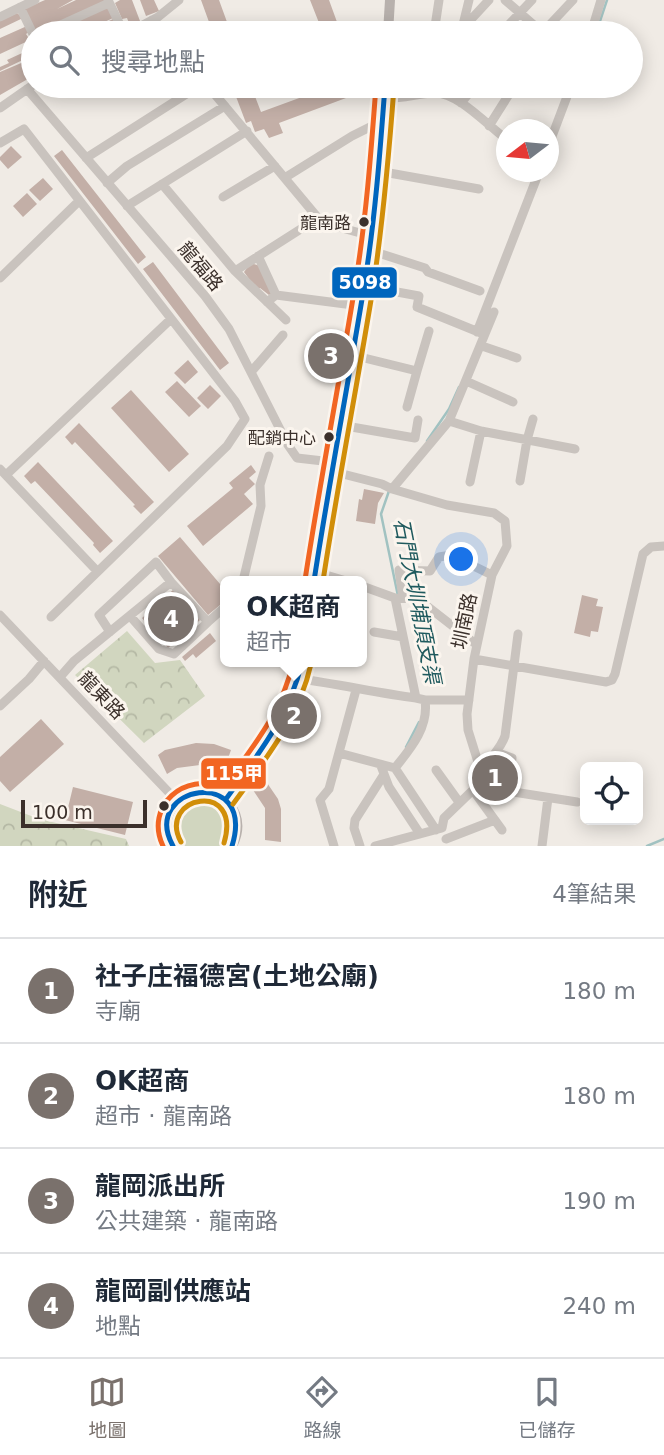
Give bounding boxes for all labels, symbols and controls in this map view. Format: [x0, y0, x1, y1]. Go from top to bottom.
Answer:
search box [21, 21, 643, 98]
icon: search [45, 41, 83, 79]
text: 搜尋地點 [101, 47, 205, 77]
north arrow [496, 119, 559, 182]
place label: 龍南路 [300, 213, 351, 233]
marker: 龍南路 [357, 215, 371, 229]
street label: 龍福路 [174, 237, 228, 295]
line badge: 5098 [331, 266, 398, 299]
text: 5098 [339, 271, 391, 293]
pin: 3 [308, 330, 354, 382]
place label: 配銷中心 [248, 428, 316, 448]
marker: 配銷中心 [322, 430, 336, 444]
water label: 石門大圳埔頂支渠 [389, 516, 445, 689]
your location [444, 542, 478, 576]
popup [220, 576, 367, 667]
street label: 圳南路 [447, 591, 481, 651]
text: OK超商 [246, 592, 341, 622]
pin: 4 [148, 593, 194, 645]
text: 超市 [246, 629, 292, 655]
street label: 龍東路 [74, 667, 130, 723]
pin: 2 [271, 690, 317, 742]
pin: 1 [472, 752, 518, 804]
line badge: 115甲 [200, 757, 267, 790]
text: 115甲 [205, 762, 263, 784]
map controls [580, 762, 643, 825]
button: locate [580, 762, 643, 825]
scale bar [21, 797, 147, 829]
unlabelled marker [157, 799, 171, 813]
text: 100 m [32, 801, 93, 823]
text: 附近 [28, 877, 88, 912]
text: 4筆結果 [552, 881, 636, 907]
text: 社子庄福德宮(土地公廟) [95, 961, 379, 991]
text: 1 [43, 978, 59, 1004]
text: 180 m [562, 978, 636, 1004]
text: 寺廟 [95, 998, 141, 1024]
text: OK超商 [95, 1066, 189, 1096]
text: 2 [43, 1083, 59, 1109]
text: 180 m [562, 1083, 636, 1109]
text: 超市 · 龍南路 [95, 1103, 232, 1129]
text: 龍岡派出所 [95, 1171, 225, 1201]
text: 3 [43, 1188, 59, 1214]
text: 190 m [562, 1188, 636, 1214]
text: 公共建築 · 龍南路 [95, 1208, 278, 1234]
text: 龍岡副供應站 [95, 1276, 251, 1306]
text: 4 [43, 1293, 59, 1319]
text: 240 m [562, 1293, 636, 1319]
text: 地點 [95, 1313, 141, 1339]
tab: 地圖 [88, 1373, 127, 1442]
tab: 路線 [303, 1373, 342, 1442]
tab: 已儲存 [518, 1373, 576, 1442]

